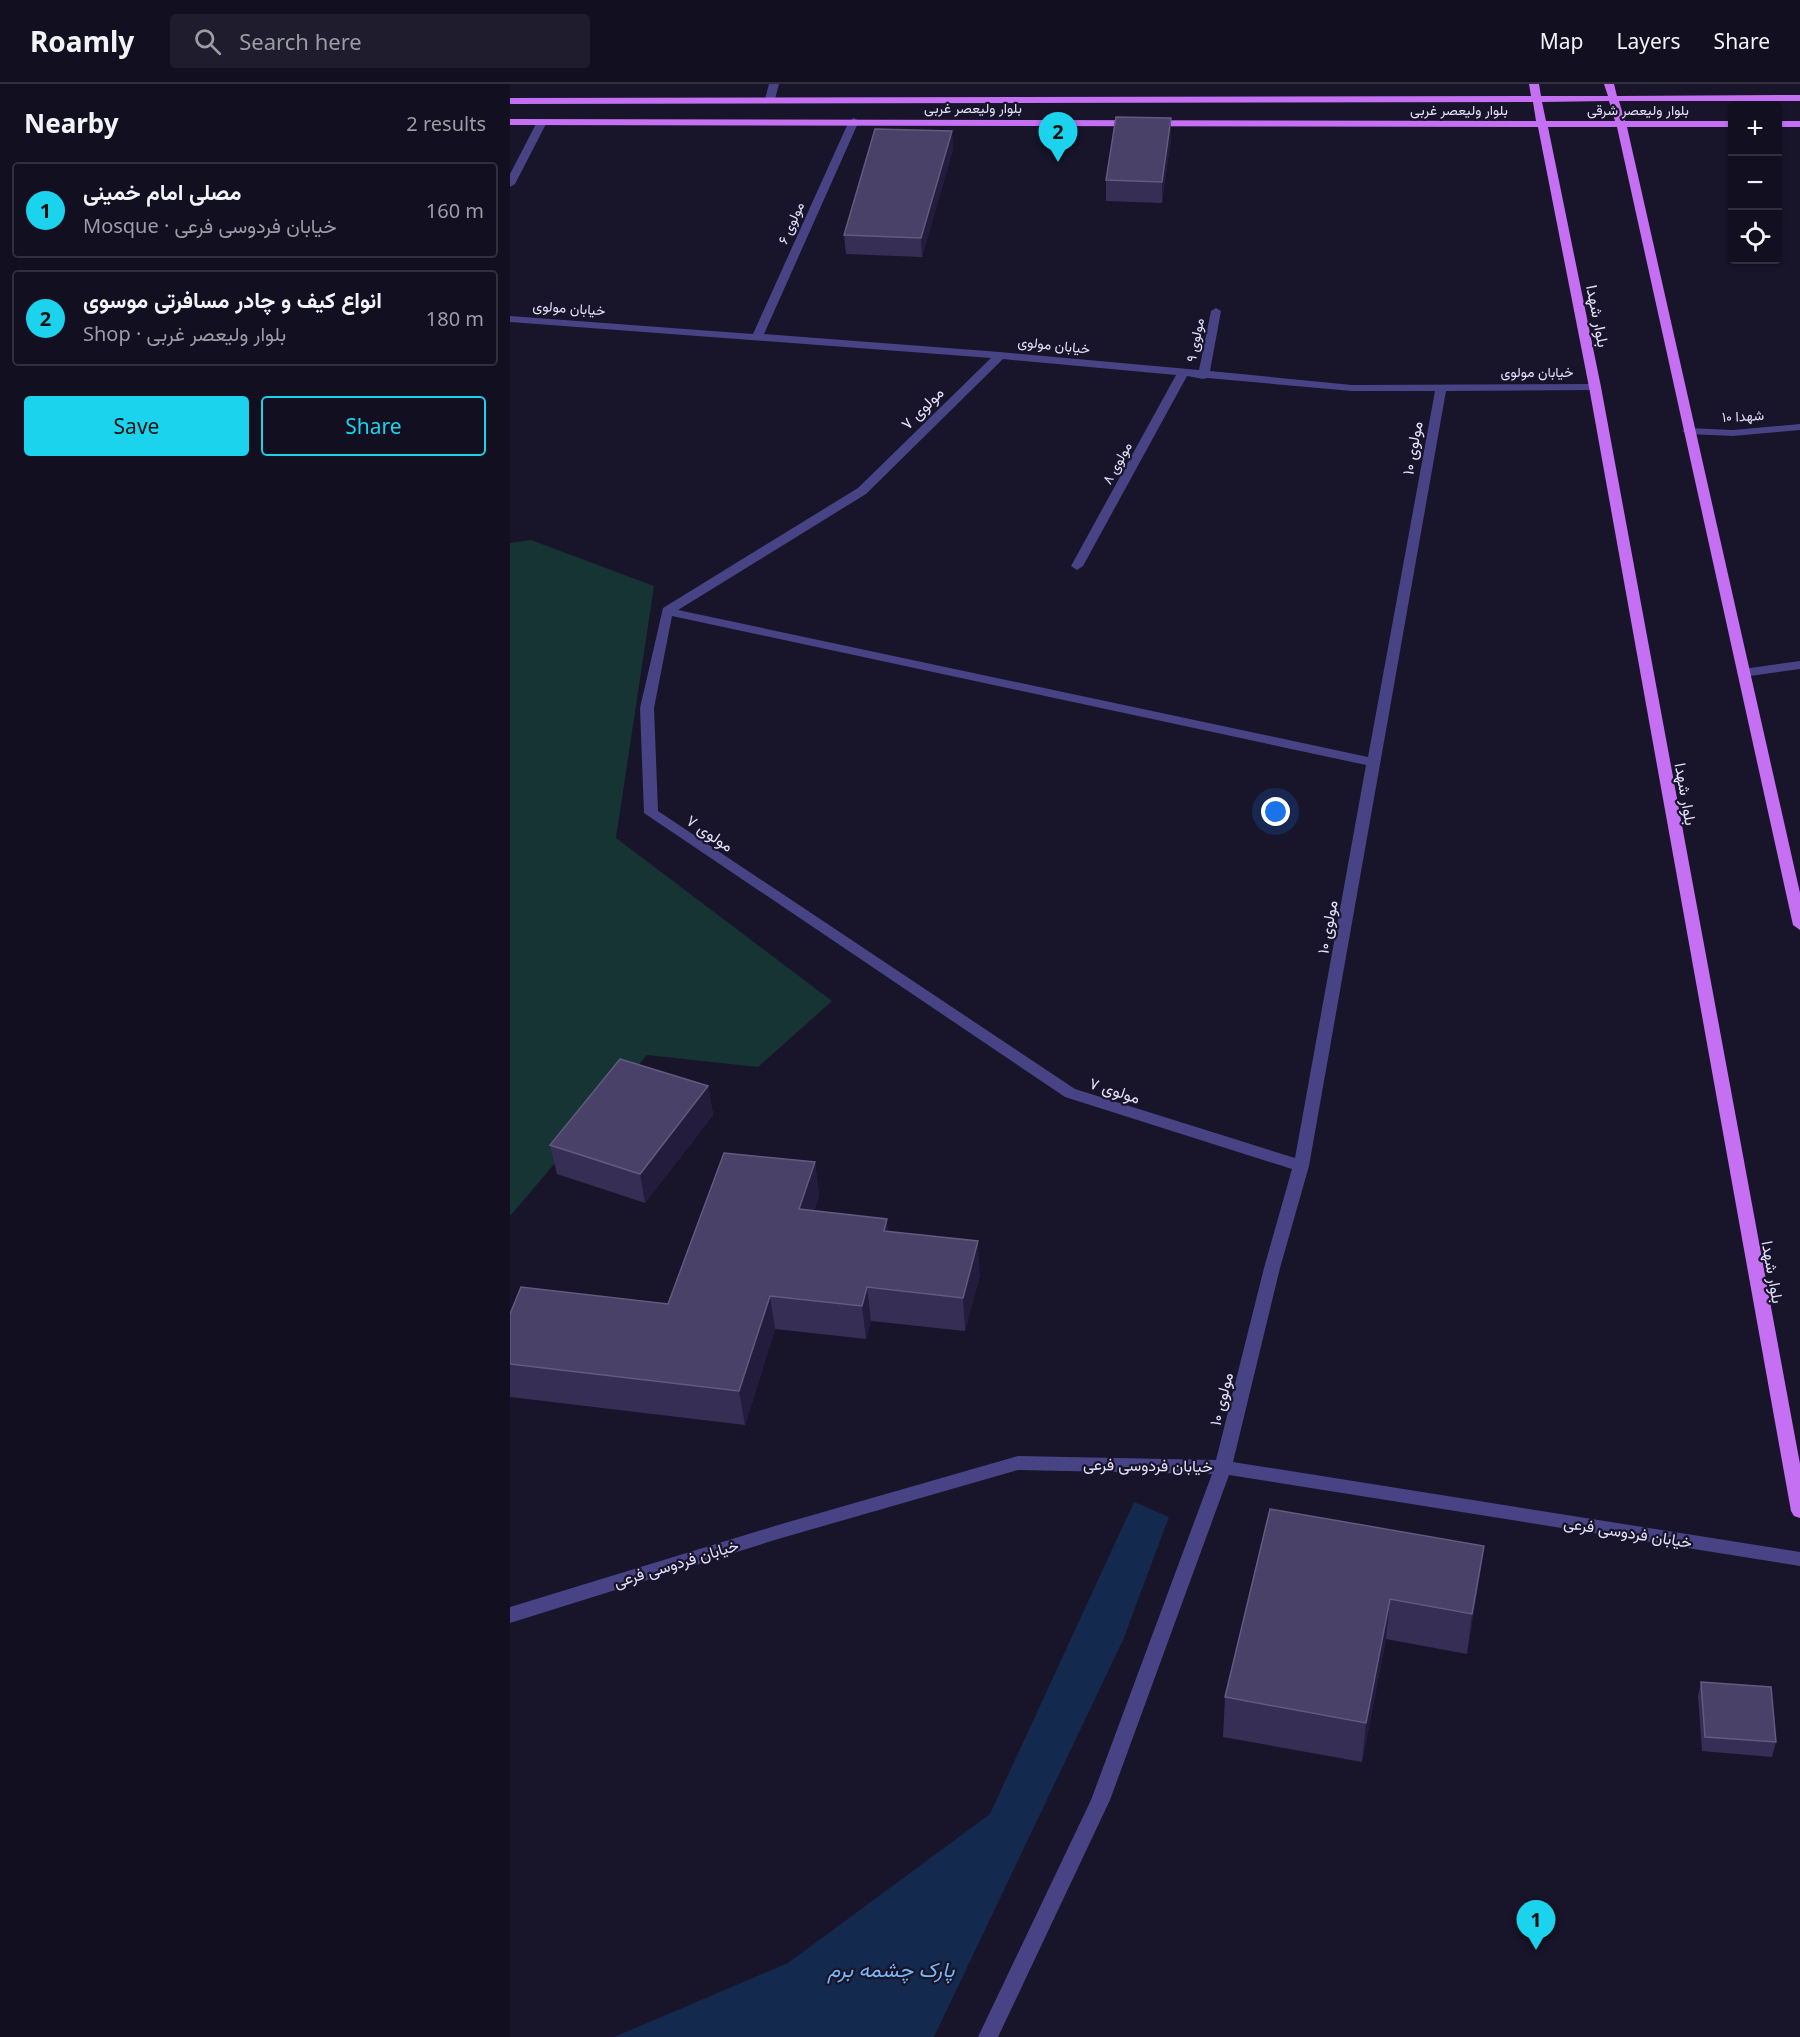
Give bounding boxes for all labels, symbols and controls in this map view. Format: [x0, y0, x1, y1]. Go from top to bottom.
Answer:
search box [170, 14, 590, 68]
text: Roamly [30, 22, 134, 60]
icon: search [191, 25, 224, 58]
text: Search here [239, 26, 362, 56]
text: Map [1540, 27, 1584, 55]
text: Layers [1617, 27, 1681, 55]
text: Share [1714, 27, 1770, 55]
street label: بلوار ولیعصر غربی [924, 98, 1022, 117]
street label: بلوار ولیعصر غربی [1410, 100, 1508, 119]
street label: بلوار ولیعصر شرقی [1587, 100, 1689, 119]
map controls [1728, 102, 1782, 264]
button: + [1728, 102, 1782, 156]
text: Nearby [24, 105, 119, 141]
text: 2 results [406, 110, 486, 137]
pin: 2 [1038, 112, 1078, 162]
button: − [1728, 156, 1782, 210]
text: مصلی امام خمینی [83, 176, 241, 206]
text: 1 [40, 197, 51, 224]
text: 160 m [426, 197, 484, 224]
street label: مولوی ۶ [773, 199, 808, 247]
button: locate [1728, 210, 1782, 264]
text: Mosque · خیابان فردوسی فرعی [83, 212, 337, 239]
street label: بلوار شهدا [1581, 283, 1615, 349]
text: انواع کیف و چادر مسافرتی موسوی [83, 284, 382, 314]
street label: خیابان مولوی [532, 295, 606, 320]
text: 2 [40, 305, 51, 332]
text: 180 m [426, 305, 484, 332]
street label: مولوی ۹ [1181, 316, 1208, 363]
text: Shop · بلوار ولیعصر غربی [83, 320, 286, 347]
street label: خیابان مولوی [1017, 331, 1091, 358]
street label: خیابان مولوی [1501, 362, 1573, 381]
street label: مولوی ۷ [896, 382, 948, 434]
button: Save [24, 396, 249, 456]
button: Share [261, 396, 486, 456]
street label: شهدا ۱۰ [1721, 405, 1765, 426]
street label: مولوی ۱۰ [1396, 419, 1428, 477]
street label: مولوی ۸ [1097, 438, 1136, 487]
street label: بلوار شهدا [1670, 761, 1702, 827]
your location [1261, 797, 1290, 826]
street label: مولوی ۷ [682, 809, 738, 857]
street label: مولوی ۱۰ [1311, 898, 1343, 956]
street label: مولوی ۷ [1087, 1071, 1143, 1109]
street label: بلوار شهدا [1757, 1239, 1789, 1305]
street label: مولوی ۱۰ [1204, 1370, 1238, 1428]
street label: خیابان فردوسی فرعی [1083, 1453, 1213, 1477]
street label: خیابان فردوسی فرعی [1562, 1511, 1694, 1553]
street label: خیابان فردوسی فرعی [611, 1533, 742, 1592]
pin: 1 [1516, 1900, 1556, 1950]
water label: پارک چشمه برم [827, 1955, 955, 1984]

